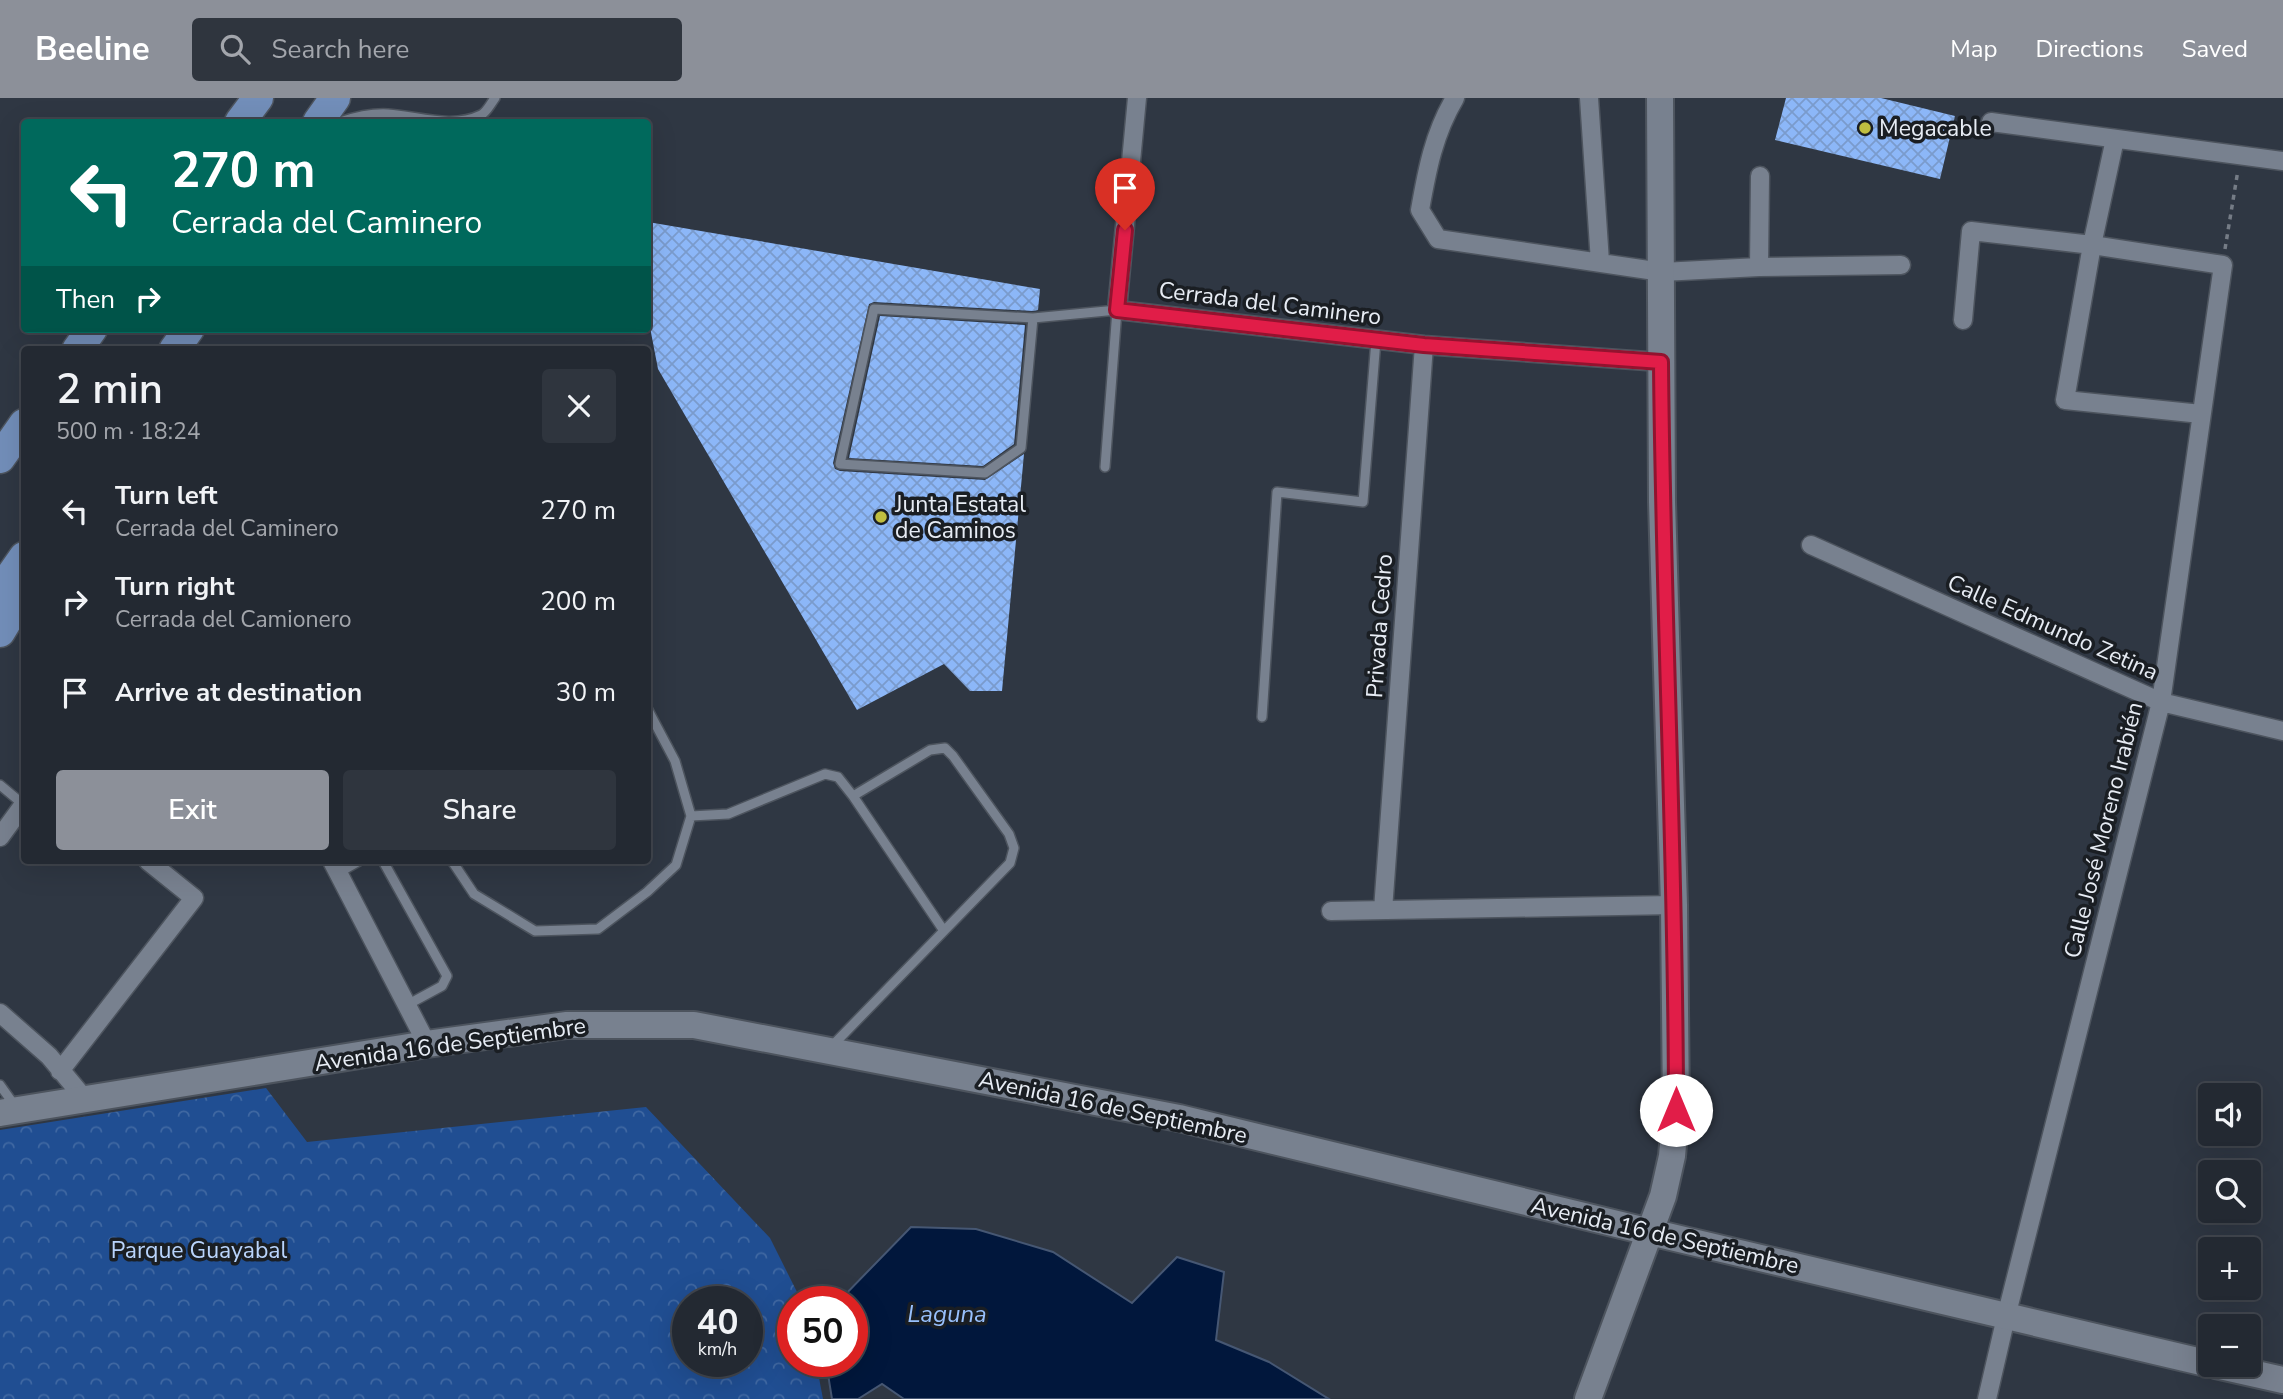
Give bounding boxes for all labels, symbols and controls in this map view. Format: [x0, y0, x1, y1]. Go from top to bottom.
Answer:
search box [192, 18, 682, 81]
text: Beeline [35, 27, 150, 72]
icon: search [216, 30, 254, 68]
text: Search here [272, 32, 409, 67]
text: Map [1950, 33, 1997, 65]
text: Directions [2035, 33, 2144, 65]
text: Saved [2182, 33, 2248, 65]
place label: Megacable [1879, 113, 1992, 144]
marker: Megacable [1857, 120, 1873, 136]
text: 270 m [171, 137, 315, 204]
icon: left [56, 147, 147, 238]
pin [1095, 158, 1155, 230]
icon: arrive [1106, 169, 1144, 207]
text: Cerrada del Caminero [171, 201, 482, 244]
street label: Cerrada del Caminero [1157, 274, 1383, 333]
icon: right [129, 280, 167, 318]
text: Then [56, 282, 115, 317]
text: 2 min [56, 361, 163, 418]
button: close [542, 369, 616, 443]
text: 500 m · 18:24 [56, 416, 201, 447]
text: Turn left [115, 478, 218, 513]
place label: Junta Estatal de Caminos [894, 489, 1026, 546]
icon: left [56, 492, 94, 530]
text: 270 m [540, 493, 616, 528]
marker: Junta Estatal de Caminos [873, 509, 889, 525]
text: Cerrada del Caminero [115, 513, 339, 544]
street label: Privada Cedro [1359, 553, 1400, 699]
street label: Calle Edmundo Zetina [1943, 567, 2163, 688]
text: Turn right [115, 569, 234, 604]
icon: right [56, 583, 94, 621]
text: 200 m [540, 584, 616, 619]
text: Cerrada del Camionero [115, 604, 352, 635]
icon: arrive [56, 674, 94, 712]
text: Arrive at destination [115, 675, 362, 710]
text: 30 m [556, 675, 616, 710]
street label: Calle José Moreno Irabién [2057, 699, 2150, 962]
button: Exit [56, 770, 329, 850]
button: Share [343, 770, 616, 850]
street label: Avenida 16 de Septiembre [312, 1010, 588, 1079]
street label: Avenida 16 de Septiembre [976, 1064, 1250, 1151]
position arrow [1639, 1073, 1713, 1147]
map controls [2198, 1083, 2261, 1377]
button: sound [2198, 1083, 2261, 1146]
button: search [2198, 1160, 2261, 1223]
street label: Avenida 16 de Septiembre [1528, 1190, 1802, 1281]
park label: Parque Guayabal [111, 1235, 287, 1266]
button: + [2198, 1237, 2261, 1300]
speed limit sign: 50 [777, 1286, 868, 1377]
water label: Laguna [907, 1298, 987, 1330]
text: 40 [696, 1299, 739, 1346]
button: − [2198, 1314, 2261, 1377]
text: km/h [698, 1337, 737, 1361]

